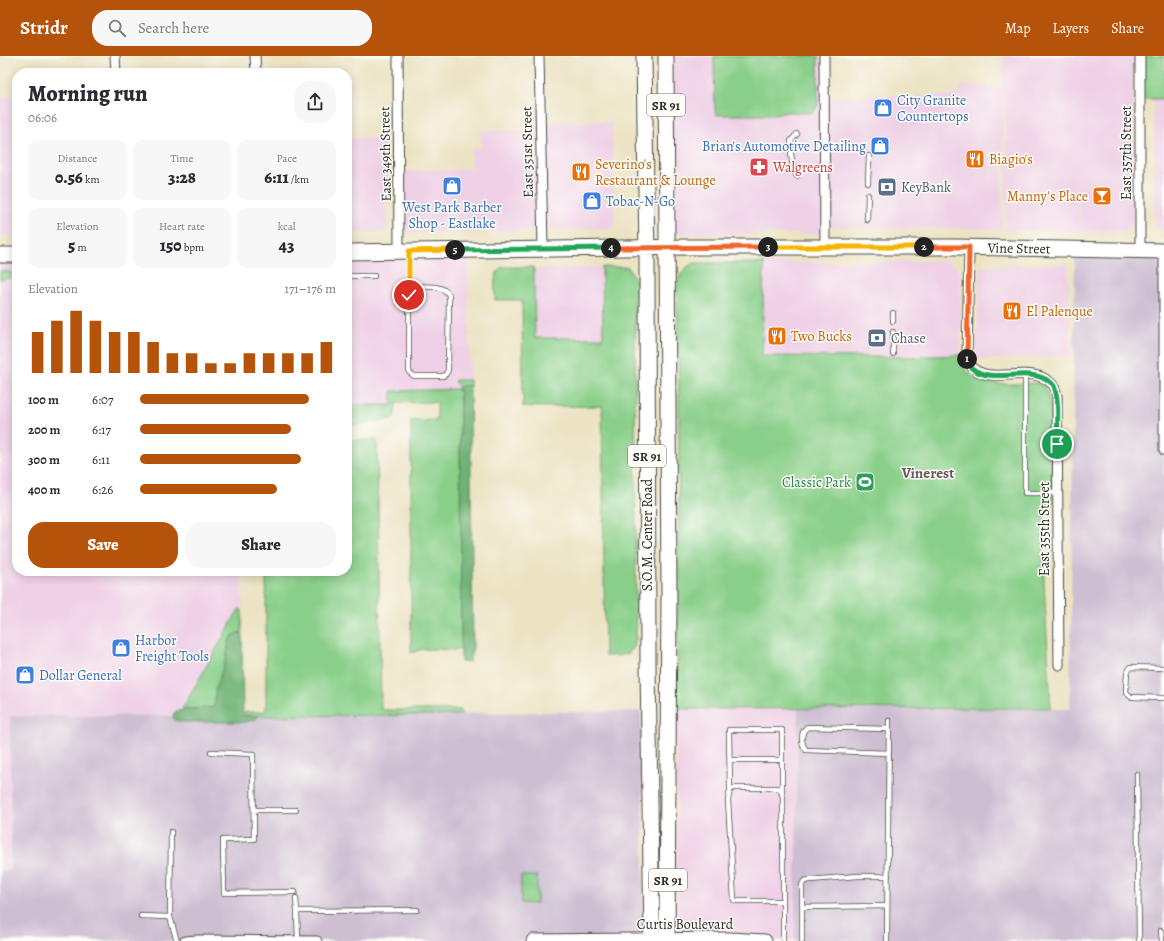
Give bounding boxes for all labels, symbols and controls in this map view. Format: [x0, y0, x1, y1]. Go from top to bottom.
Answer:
search box [92, 10, 372, 46]
text: Stridr [20, 15, 68, 41]
icon: search [106, 17, 128, 39]
text: Search here [138, 18, 209, 38]
text: Map [1005, 19, 1031, 38]
text: Layers [1053, 19, 1089, 38]
text: Share [1111, 19, 1144, 38]
text: Morning run [28, 79, 148, 109]
button: share [294, 81, 336, 123]
place label: City Granite Countertops [897, 91, 969, 126]
road number: SR 91 [647, 94, 685, 116]
shop icon: City Granite Countertops [872, 97, 894, 119]
street label: East 357th Street [1117, 105, 1136, 200]
street label: East 349th Street [375, 106, 396, 202]
street label: East 351st Street [517, 106, 538, 198]
text: 06:06 [28, 109, 57, 126]
shop icon: Brian's Automotive Detailing [869, 135, 891, 157]
place label: Brian's Automotive Detailing [702, 137, 866, 156]
restaurant icon: Biagio's [964, 148, 986, 170]
place label: Biagio's [989, 150, 1033, 169]
text: Distance [58, 151, 97, 166]
text: Time [171, 151, 193, 166]
text: Pace [276, 151, 297, 166]
place label: Severino's Restaurant & Lounge [595, 155, 716, 190]
pharmacy icon: Walgreens [748, 156, 770, 178]
place label: Walgreens [772, 158, 833, 177]
restaurant icon: Severino's Restaurant & Lounge [570, 161, 592, 183]
text: 0.56 [55, 166, 83, 189]
text: 3:28 [168, 166, 196, 189]
text: 6:11 [264, 166, 289, 189]
text: km [83, 172, 100, 187]
text: /km [289, 172, 309, 187]
shop icon: West Park Barber Shop - Eastlake [441, 175, 463, 197]
bank icon: KeyBank [876, 176, 898, 198]
place label: KeyBank [901, 178, 951, 197]
bar icon: Manny's Place [1091, 185, 1113, 207]
place label: Manny's Place [1007, 187, 1088, 206]
shop icon: Tobac-N-Go [581, 190, 603, 212]
place label: Tobac-N-Go [606, 192, 675, 211]
place label: West Park Barber Shop - Eastlake [401, 198, 502, 233]
text: Elevation [56, 219, 98, 234]
text: Heart rate [159, 219, 205, 234]
text: kcal [278, 219, 295, 234]
text: 5 [68, 234, 75, 257]
text: 150 [160, 234, 181, 257]
text: 43 [279, 234, 294, 257]
pin: 3 [758, 237, 778, 257]
pin: 2 [914, 237, 934, 257]
pin: 4 [601, 238, 621, 258]
street label: Vine Street [986, 238, 1051, 259]
text: 3 [766, 239, 770, 254]
text: 2 [921, 239, 927, 254]
text: m [75, 240, 87, 255]
text: bpm [181, 240, 204, 255]
pin: 5 [445, 240, 465, 260]
text: 4 [608, 240, 614, 255]
text: 5 [453, 242, 457, 257]
pin [392, 278, 426, 312]
text: Elevation [28, 280, 78, 297]
text: 171–176 m [284, 280, 336, 297]
icon: check [398, 284, 420, 306]
restaurant icon: El Palenque [1001, 300, 1023, 322]
place label: El Palenque [1026, 302, 1093, 321]
restaurant icon: Two Bucks [766, 325, 788, 347]
place label: Two Bucks [791, 327, 852, 346]
bank icon: Chase [866, 327, 888, 349]
place label: Chase [891, 329, 926, 348]
pin: 1 [957, 349, 977, 369]
text: 1 [965, 351, 969, 366]
text: 100 m [28, 391, 59, 408]
text: 6:07 [92, 391, 114, 408]
text: 200 m [28, 421, 61, 438]
text: 6:17 [92, 421, 111, 438]
pin [1040, 427, 1074, 461]
icon: arrive [1046, 433, 1068, 455]
road number: SR 91 [628, 445, 666, 467]
text: 300 m [28, 451, 60, 468]
text: 6:11 [92, 451, 110, 468]
district label: Vinerest [901, 463, 954, 483]
sports icon: Classic Park [854, 471, 876, 493]
place label: Classic Park [782, 473, 851, 492]
street label: S.O.M. Center Road [638, 478, 657, 591]
text: 400 m [28, 481, 60, 498]
text: 6:26 [92, 481, 113, 498]
street label: East 355th Street [1035, 481, 1054, 576]
button: Save [28, 522, 178, 568]
button: Share [186, 522, 336, 568]
place label: Harbor Freight Tools [135, 631, 209, 666]
shop icon: Harbor Freight Tools [110, 637, 132, 659]
shop icon: Dollar General [14, 664, 36, 686]
place label: Dollar General [39, 666, 122, 685]
road number: SR 91 [649, 869, 687, 891]
street label: Curtis Boulevard [637, 915, 734, 934]

